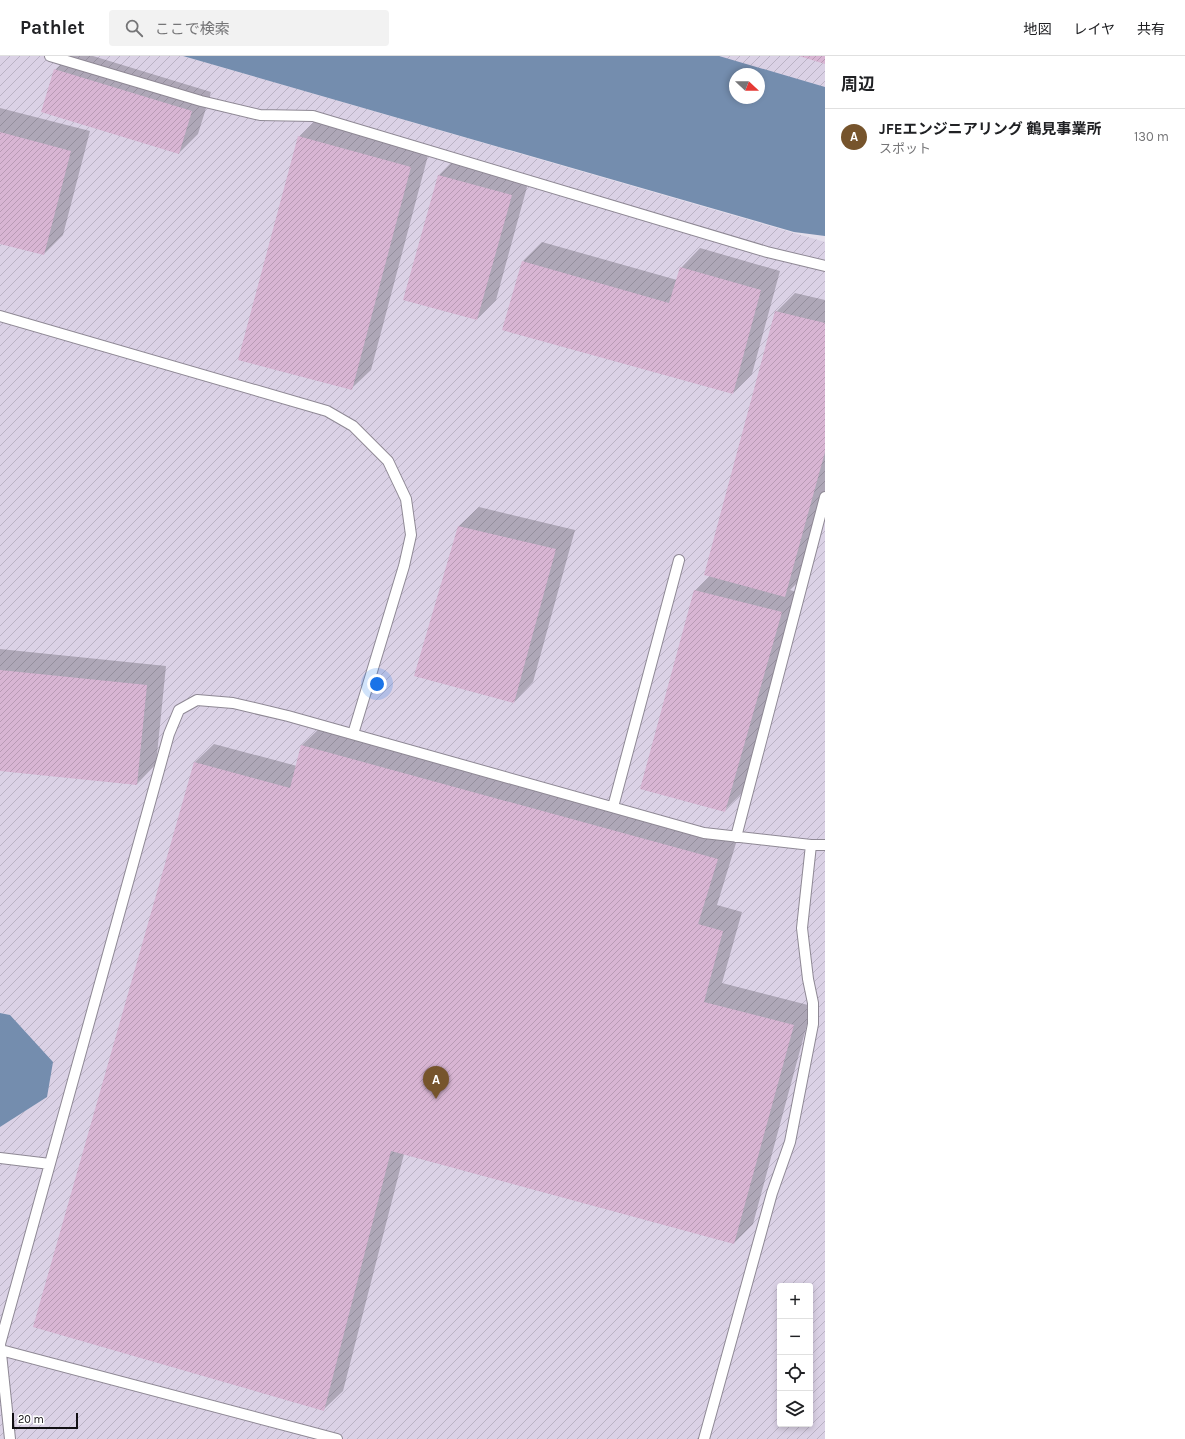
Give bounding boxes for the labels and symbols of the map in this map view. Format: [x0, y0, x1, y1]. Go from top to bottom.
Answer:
north arrow [729, 68, 765, 104]
your location [367, 674, 387, 694]
pin: A [423, 1066, 449, 1099]
scale bar [12, 1411, 78, 1430]

